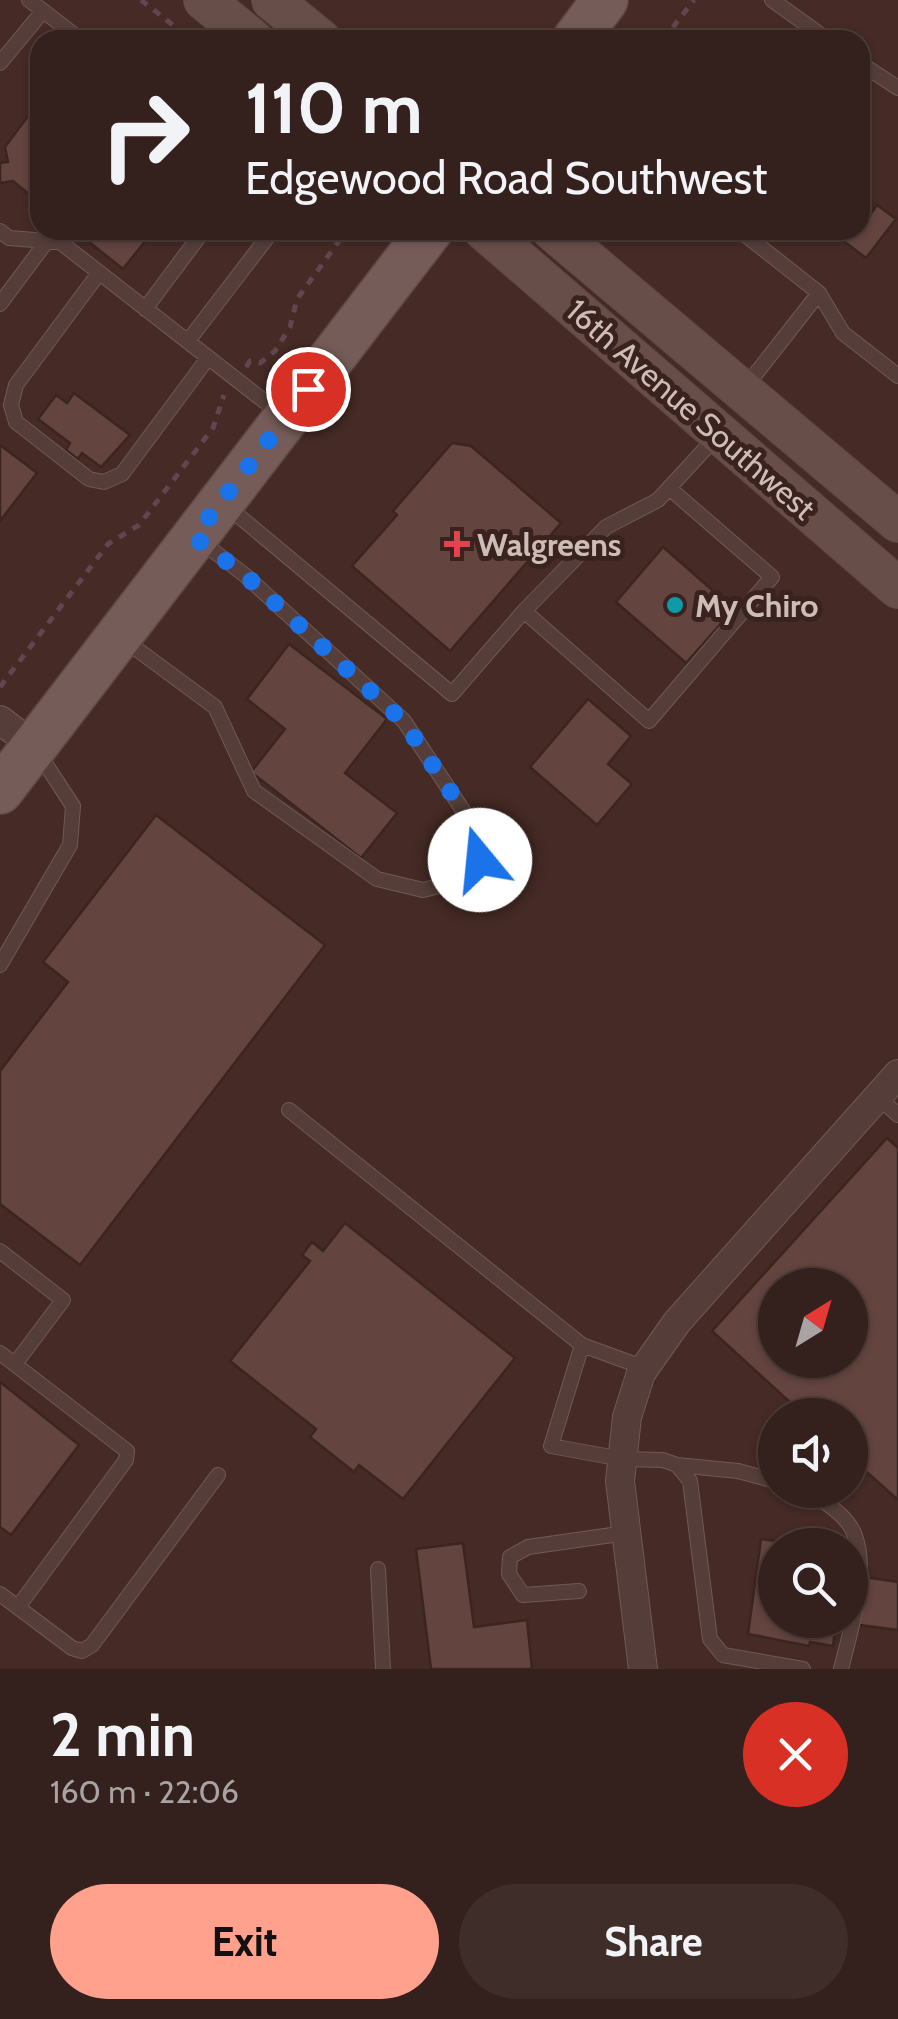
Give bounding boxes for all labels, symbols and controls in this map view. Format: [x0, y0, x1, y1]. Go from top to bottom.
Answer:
text: 110 m [245, 65, 423, 151]
icon: right [80, 70, 210, 200]
text: Edgewood Road Southwest [245, 151, 767, 205]
street label: 16th Avenue Southwest [559, 290, 824, 528]
pin [266, 347, 351, 432]
icon: arrive [281, 362, 336, 417]
place label: Walgreens [477, 525, 621, 564]
marker: Walgreens [446, 533, 468, 555]
place label: My Chiro [695, 586, 819, 625]
marker: My Chiro [664, 594, 686, 616]
position arrow [428, 808, 532, 912]
north arrow [758, 1268, 868, 1378]
map controls [758, 1268, 868, 1638]
button: sound [758, 1398, 868, 1508]
button: search [758, 1528, 868, 1638]
text: 2 min [50, 1698, 195, 1771]
button: close [743, 1702, 848, 1807]
text: 160 m · 22:06 [50, 1772, 239, 1811]
button: Exit [50, 1884, 439, 1999]
button: Share [459, 1884, 848, 1999]

